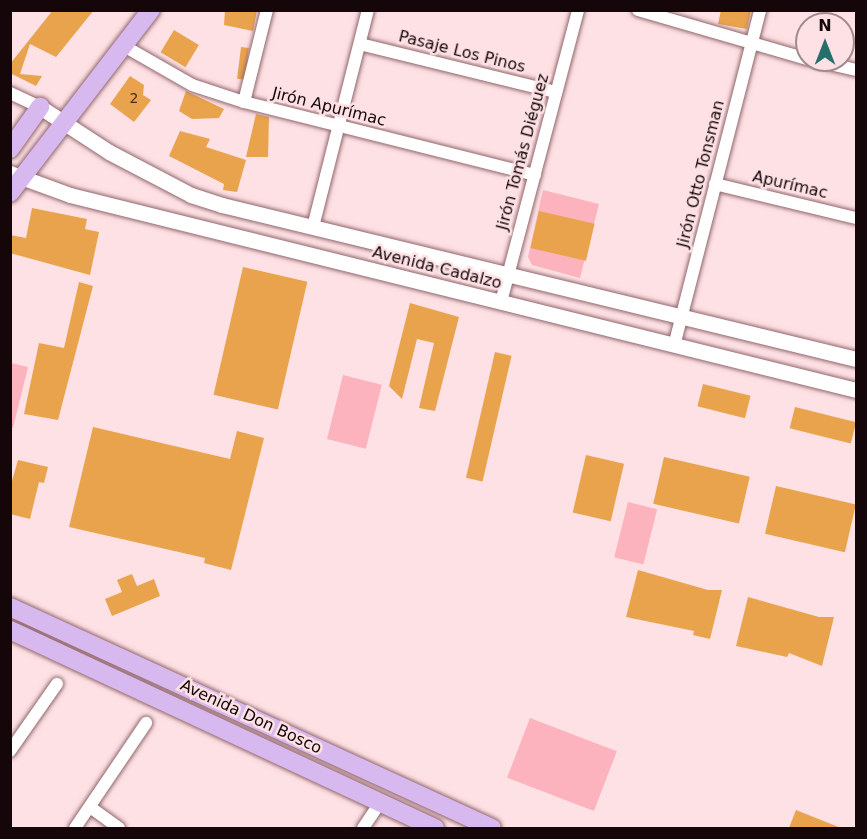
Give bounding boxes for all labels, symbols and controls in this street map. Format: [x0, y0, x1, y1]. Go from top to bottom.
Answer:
north arrow [795, 12, 855, 72]
text: N [818, 16, 832, 35]
street label: Pasaje Los Pinos [397, 27, 527, 77]
street label: Jirón Tomás Diéguez [493, 72, 553, 232]
street label: Jirón Apurímac [270, 84, 388, 130]
house number: 2 [130, 90, 138, 106]
street label: Jirón Otto Tonsman [673, 98, 729, 250]
street label: Apurímac [751, 167, 829, 203]
street label: Avenida Cadalzo [370, 243, 504, 293]
street label: Avenida Don Bosco [177, 676, 325, 758]

